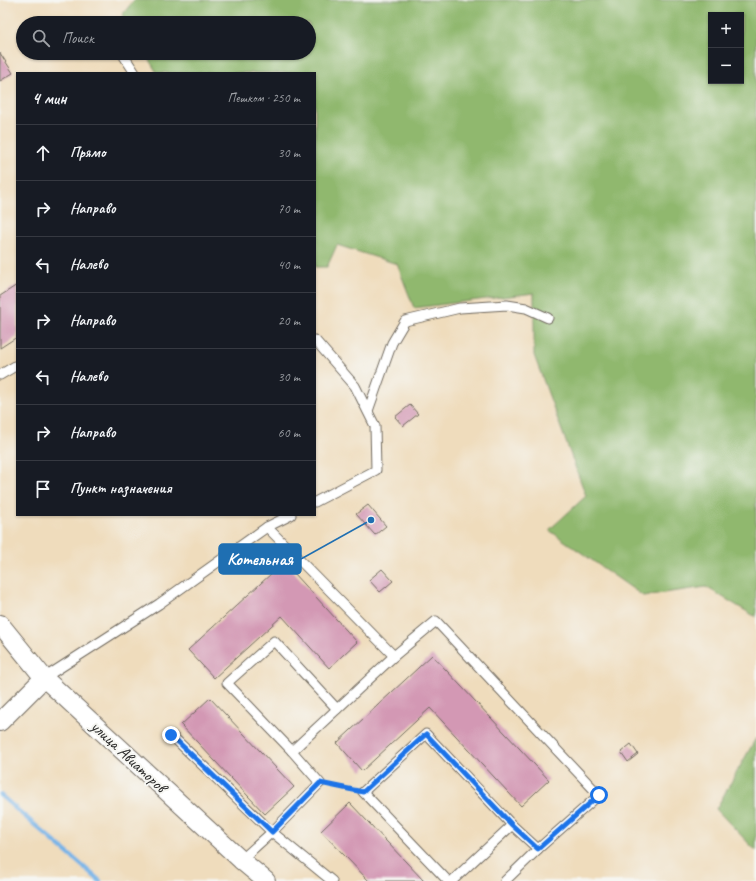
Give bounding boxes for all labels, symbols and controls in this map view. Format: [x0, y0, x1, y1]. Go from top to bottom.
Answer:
map controls [708, 12, 744, 84]
button: + [708, 12, 744, 48]
search box [16, 16, 316, 60]
icon: search [30, 27, 52, 49]
text: Поиск [62, 29, 94, 48]
button: − [708, 48, 744, 84]
text: 4 мин [32, 88, 67, 109]
text: Пешком · 250 m [227, 90, 300, 106]
icon: ahead [32, 142, 54, 164]
text: Прямо [70, 143, 106, 162]
text: 30 m [278, 145, 300, 161]
icon: right [32, 198, 54, 220]
text: Направо [70, 199, 116, 218]
text: 70 m [278, 201, 300, 217]
icon: left [32, 254, 54, 276]
text: Налево [70, 255, 108, 274]
text: 40 m [278, 257, 300, 273]
icon: right [32, 310, 54, 332]
text: Направо [70, 311, 116, 330]
text: 20 m [278, 313, 300, 329]
icon: left [32, 366, 54, 388]
text: Налево [70, 367, 108, 386]
text: 30 m [278, 369, 300, 385]
icon: right [32, 422, 54, 444]
text: Направо [70, 423, 116, 442]
text: 60 m [278, 425, 300, 441]
icon: arrive [32, 478, 54, 500]
text: Пункт назначения [70, 479, 172, 498]
callout: Котельная [219, 544, 301, 574]
text: Котельная [227, 548, 294, 570]
street label: улица Авиаторов [86, 715, 174, 799]
route end [162, 726, 180, 744]
route start [590, 786, 608, 804]

